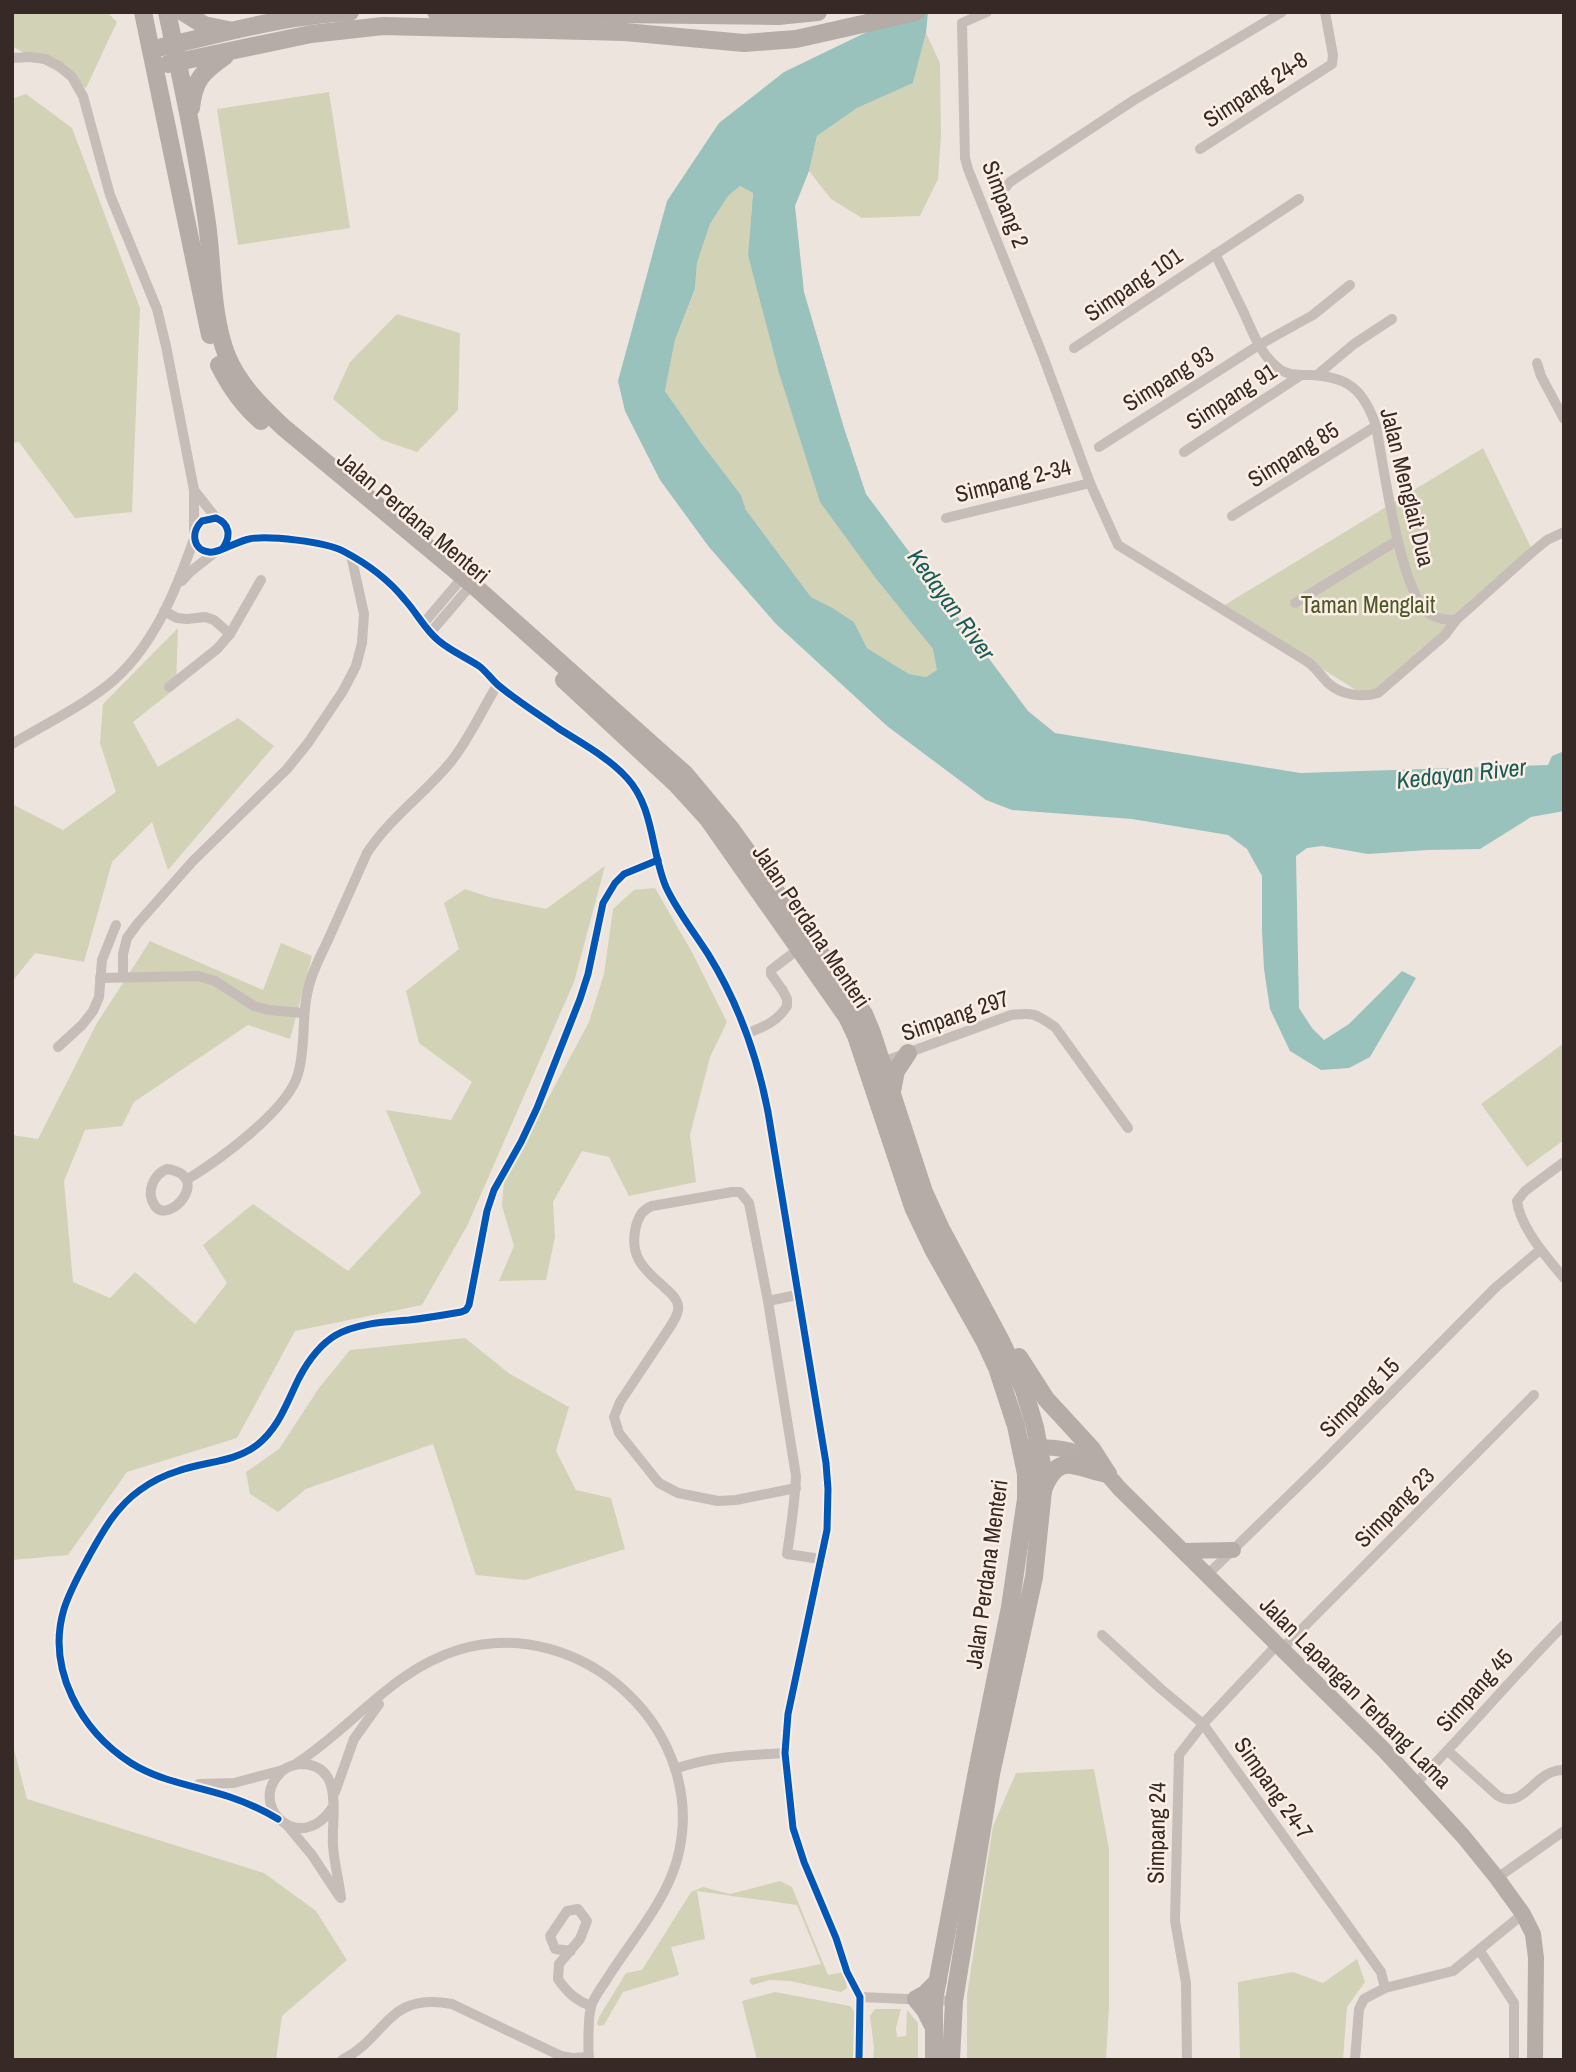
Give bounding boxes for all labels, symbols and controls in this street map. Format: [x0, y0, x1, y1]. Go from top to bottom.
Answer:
street label: Simpang 24-8 [1197, 44, 1313, 134]
street label: Simpang 2 [975, 156, 1037, 252]
street label: Simpang 101 [1078, 239, 1189, 328]
street label: Simpang 93 [1117, 338, 1219, 418]
street label: Simpang 91 [1180, 355, 1283, 437]
street label: Jalan Menglait Dua [1373, 404, 1443, 570]
street label: Simpang 85 [1242, 414, 1344, 494]
street label: Jalan Perdana Menteri [331, 444, 497, 590]
street label: Simpang 2-34 [952, 451, 1075, 509]
water label: Kedayan River [901, 542, 1004, 667]
park label: Taman Menglait [1301, 589, 1435, 620]
water label: Kedayan River [1395, 750, 1529, 796]
street label: Jalan Perdana Menteri [746, 838, 878, 1014]
street label: Simpang 297 [897, 982, 1013, 1048]
street label: Simpang 15 [1312, 1350, 1406, 1444]
street label: Simpang 23 [1347, 1460, 1441, 1554]
street label: Jalan Perdana Menteri [957, 1477, 1015, 1671]
street label: Jalan Lapangan Terbang Lama [1253, 1589, 1459, 1795]
street label: Simpang 45 [1428, 1642, 1520, 1738]
street label: Simpang 24-7 [1227, 1731, 1321, 1845]
street label: Simpang 24 [1140, 1781, 1172, 1884]

